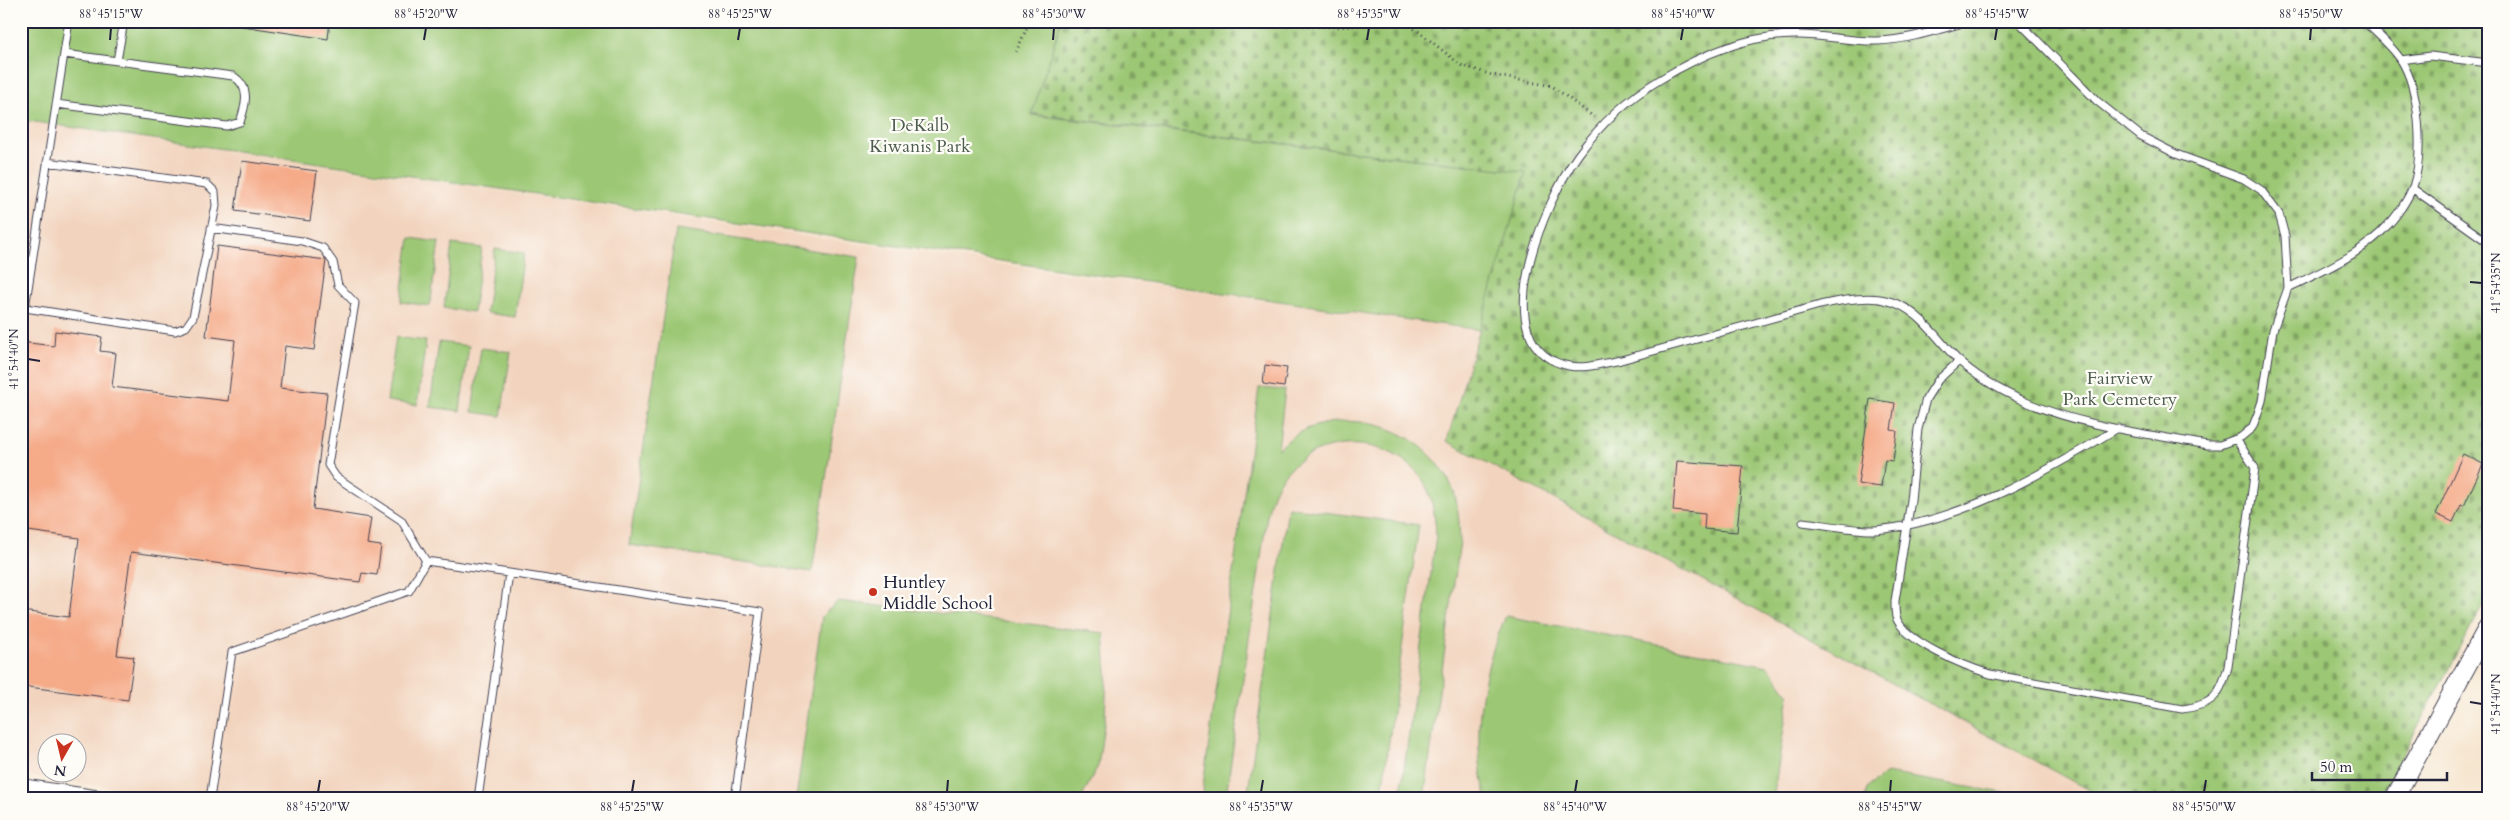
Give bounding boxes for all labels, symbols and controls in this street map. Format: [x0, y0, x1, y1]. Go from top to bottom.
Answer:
text: 88°45'15"W [79, 6, 144, 22]
text: 88°45'20"W [394, 6, 459, 22]
text: 88°45'25"W [708, 6, 773, 22]
text: 88°45'30"W [1022, 6, 1087, 22]
text: 88°45'35"W [1337, 6, 1402, 22]
text: 88°45'40"W [1651, 6, 1716, 22]
text: 88°45'45"W [1965, 6, 2030, 22]
text: 88°45'50"W [2279, 6, 2344, 22]
park label: DeKalb Kiwanis Park [869, 113, 971, 159]
text: 41°54'35"N [2488, 252, 2504, 313]
text: 41°54'40"N [6, 328, 22, 389]
park label: Fairview Park Cemetery [2063, 366, 2178, 412]
place label: Huntley Middle School [883, 570, 993, 616]
marker: Huntley Middle School [867, 586, 879, 598]
text: 41°54'40"N [2488, 673, 2504, 734]
north arrow [38, 732, 88, 782]
scale bar [2312, 750, 2448, 782]
text: 50 m [2320, 757, 2352, 777]
text: N [53, 760, 68, 781]
text: 88°45'20"W [286, 799, 351, 815]
text: 88°45'25"W [600, 799, 665, 815]
text: 88°45'30"W [915, 799, 980, 815]
text: 88°45'35"W [1229, 799, 1294, 815]
text: 88°45'40"W [1543, 799, 1608, 815]
text: 88°45'45"W [1858, 799, 1923, 815]
text: 88°45'50"W [2172, 799, 2237, 815]

